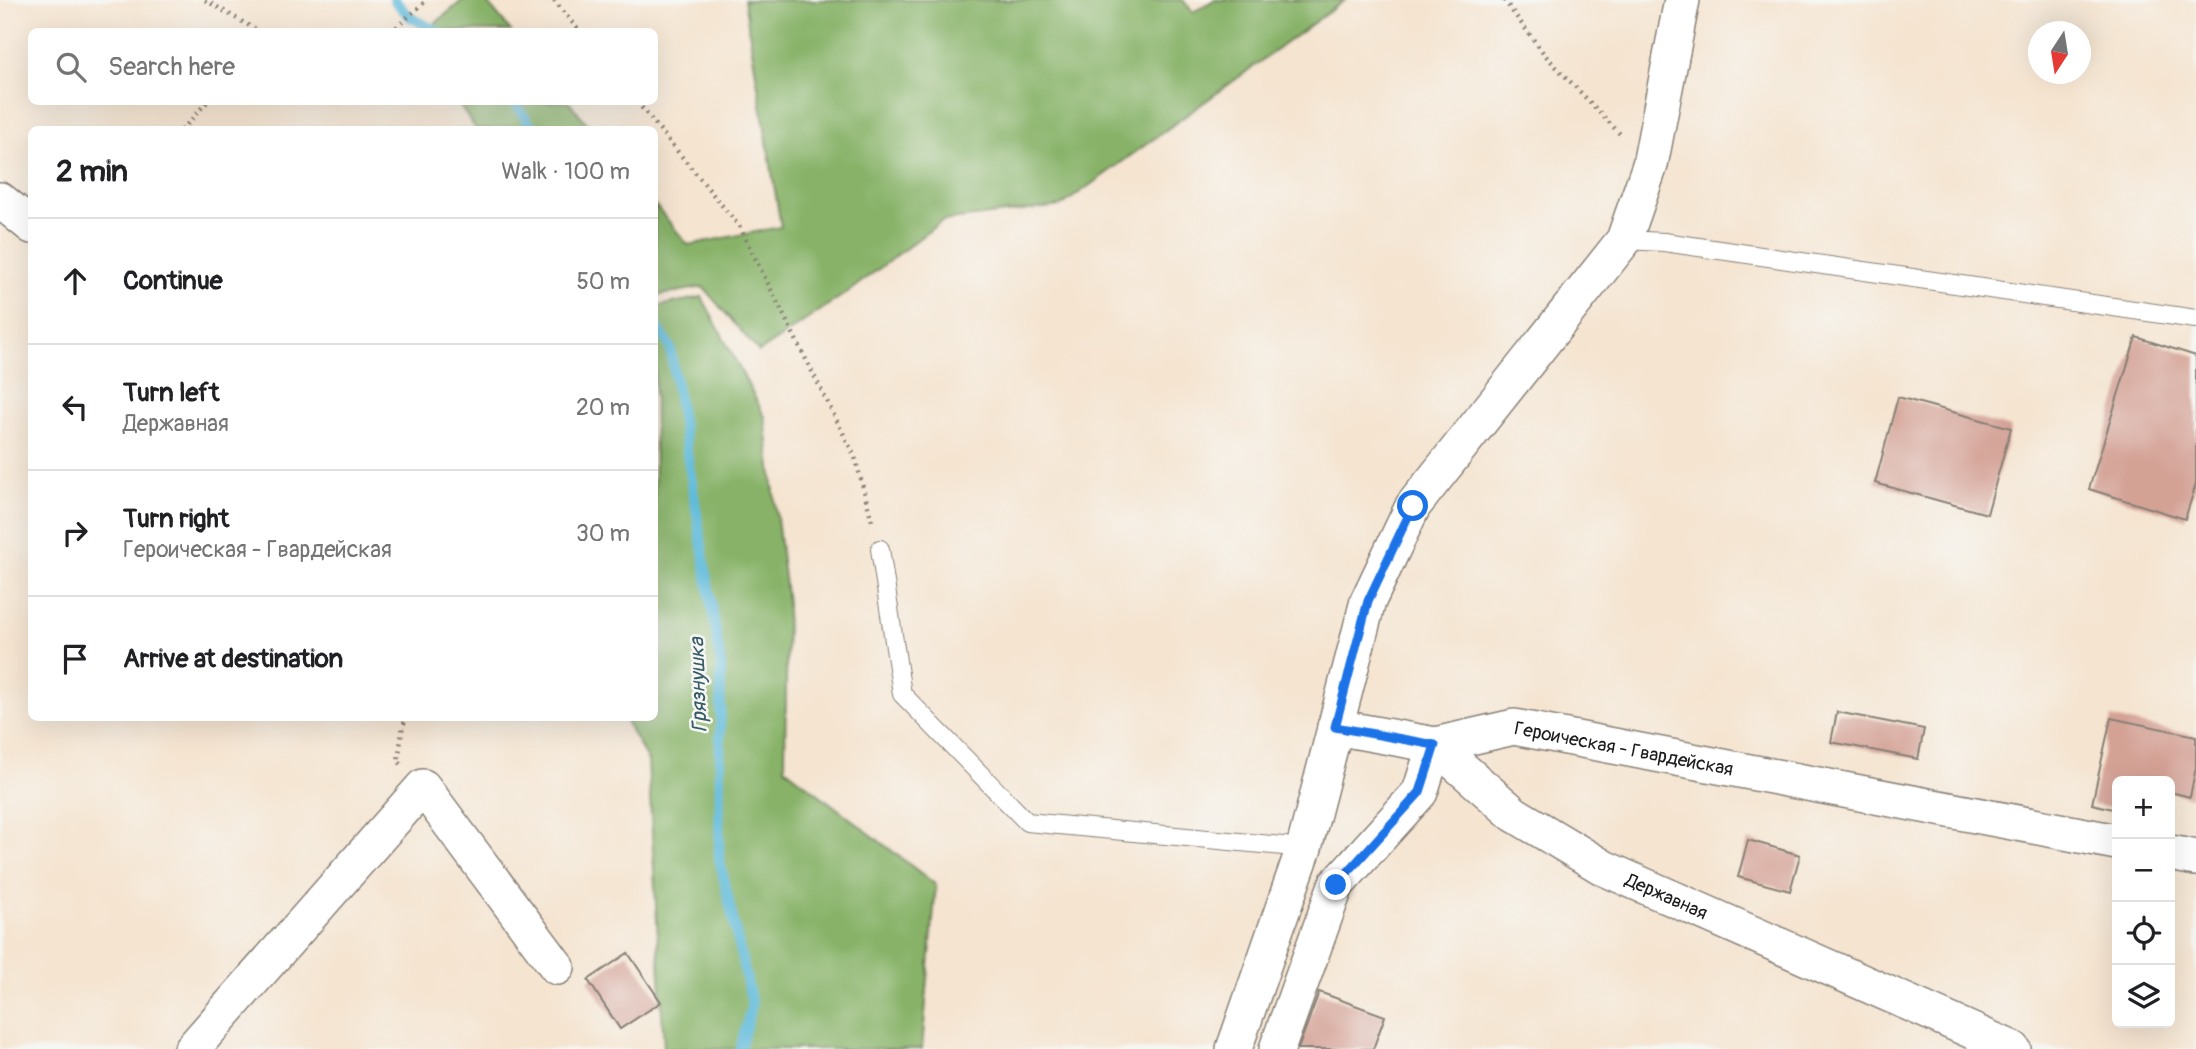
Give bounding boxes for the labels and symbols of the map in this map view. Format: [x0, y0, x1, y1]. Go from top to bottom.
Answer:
north arrow [2028, 21, 2091, 84]
route start [1397, 490, 1428, 521]
water label: Грязнушка [683, 636, 714, 733]
street label: Героическая - Гвардейская [1512, 716, 1735, 782]
street label: Державная [1621, 868, 1711, 925]
route end [1320, 869, 1351, 900]

